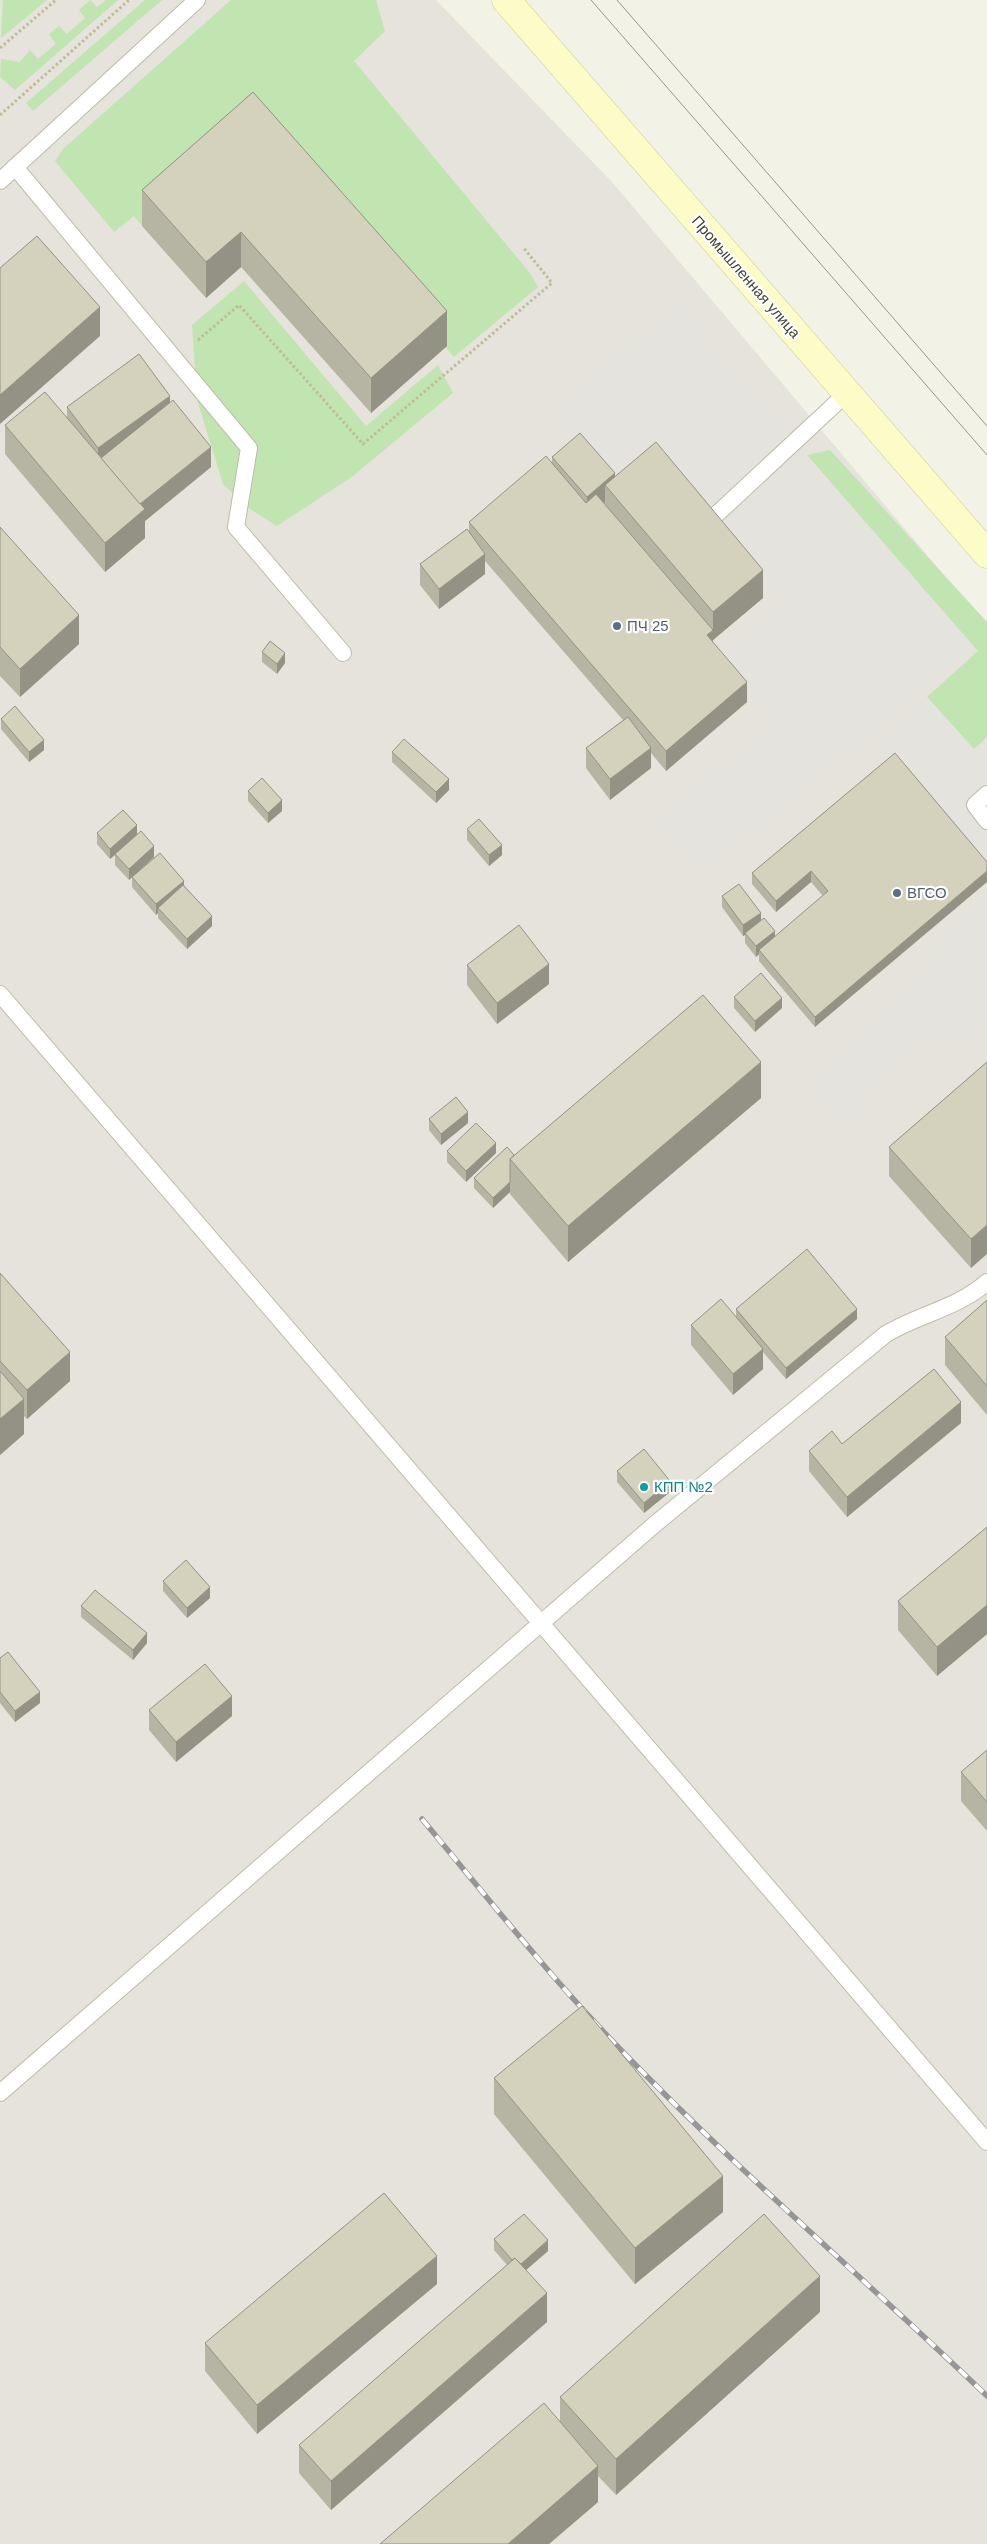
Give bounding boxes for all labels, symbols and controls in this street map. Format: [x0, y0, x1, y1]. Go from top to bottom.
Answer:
street label: Промышленная улица [689, 212, 804, 342]
place label: ПЧ 25 [627, 617, 669, 634]
marker: ПЧ 25 [611, 620, 623, 632]
place label: ВГСО [907, 884, 947, 901]
marker: ВГСО [891, 887, 903, 899]
place label: КПП №2 [654, 1478, 713, 1495]
marker: КПП №2 [638, 1481, 650, 1493]

